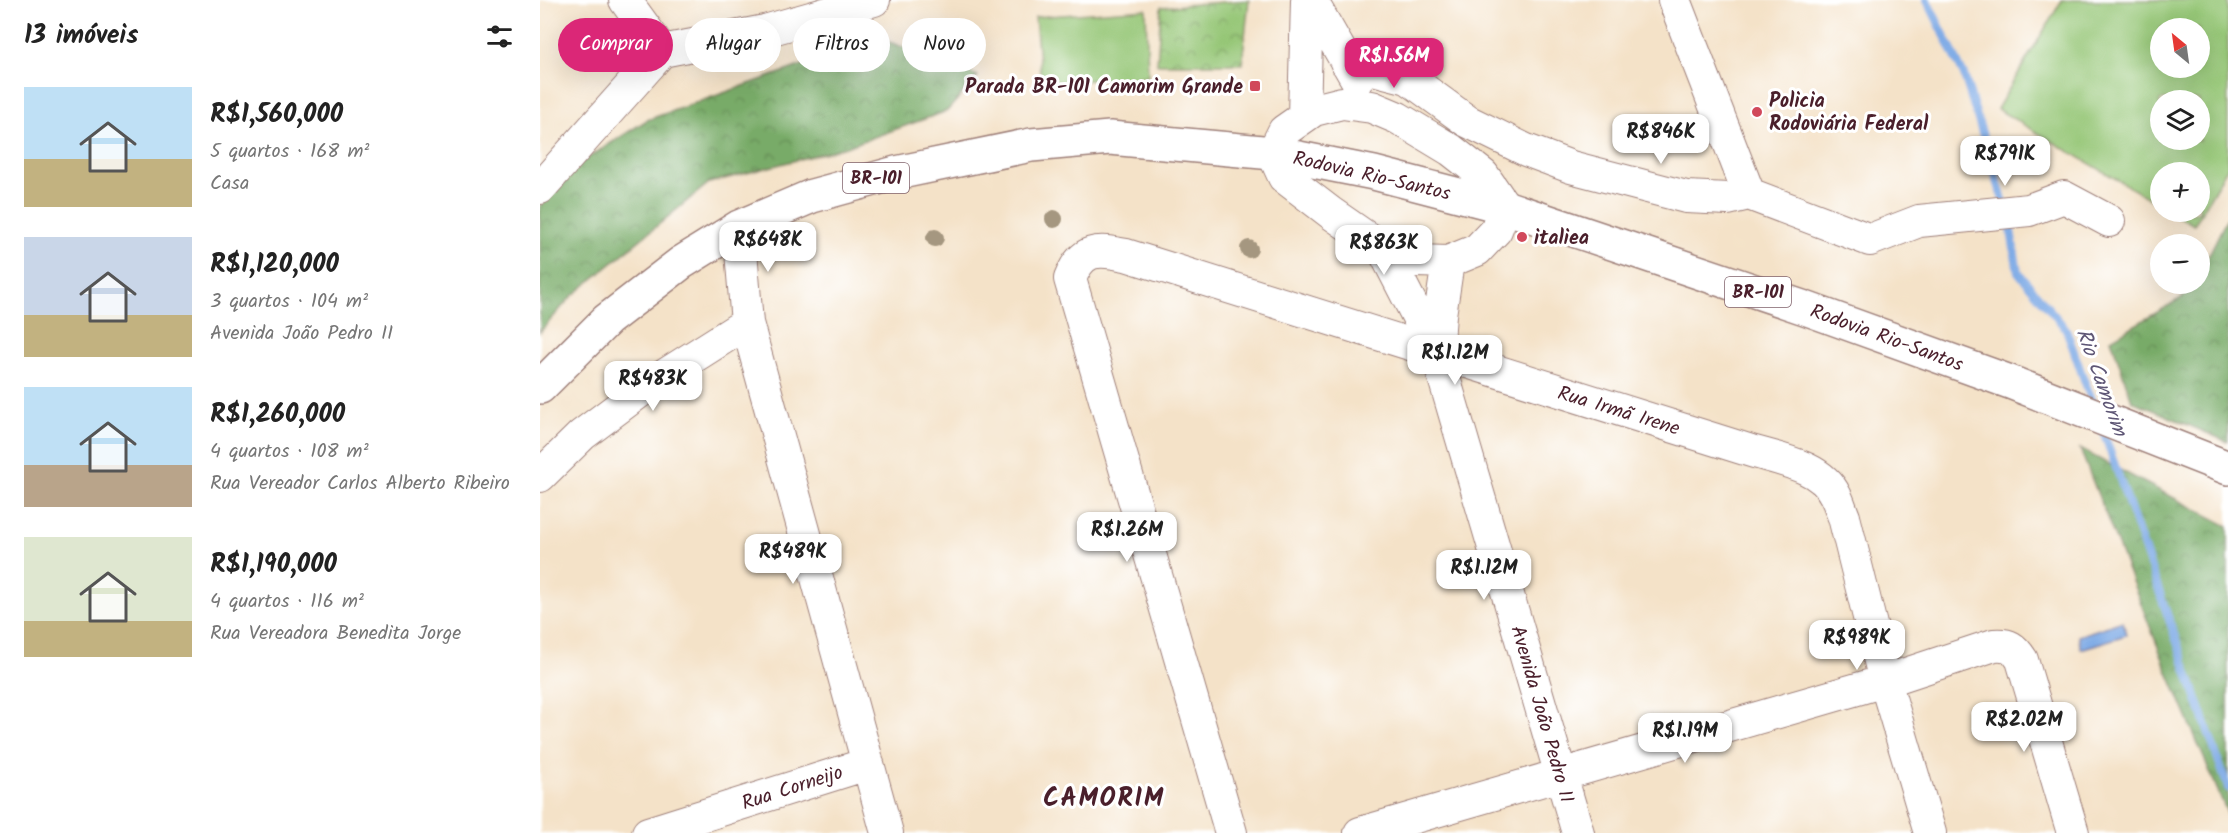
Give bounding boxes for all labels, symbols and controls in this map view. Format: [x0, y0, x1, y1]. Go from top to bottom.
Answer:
text: 13 imóveis [24, 15, 138, 57]
chip: Comprar [558, 18, 673, 72]
chip: Alugar [685, 18, 781, 72]
chip: Filtros [793, 18, 890, 72]
chip: Novo [902, 18, 986, 72]
north arrow [2150, 18, 2210, 78]
map controls [2150, 18, 2210, 294]
icon: filters [483, 20, 516, 53]
pin: R$1.56M [1339, 38, 1449, 89]
text: R$1.56M [1359, 41, 1429, 73]
place label: Parada BR-101 Camorim Grande [965, 72, 1243, 104]
marker: Parada BR-101 Camorim Grande [1248, 79, 1262, 93]
place label: Policia Rodoviária Federal [1769, 86, 1929, 141]
button: layers [2150, 90, 2210, 150]
text: R$1,560,000 [210, 94, 343, 136]
marker: Policia Rodoviária Federal [1750, 105, 1764, 119]
icon: home [72, 111, 144, 183]
pin: R$846K [1612, 114, 1710, 165]
text: R$846K [1626, 117, 1696, 149]
text: 5 quartos · 168 m² [210, 136, 370, 168]
pin: R$791K [1956, 136, 2054, 187]
text: R$791K [1974, 139, 2036, 171]
street label: Rodovia Rio-Santos [1289, 143, 1454, 211]
button: + [2150, 162, 2210, 222]
road number: BR-101 [843, 163, 909, 193]
text: Casa [210, 168, 249, 200]
pin: R$648K [719, 222, 817, 273]
place label: italiea [1534, 223, 1589, 255]
text: R$648K [733, 225, 803, 257]
pin: R$863K [1335, 225, 1433, 276]
text: R$863K [1349, 228, 1419, 260]
marker: italiea [1515, 230, 1529, 244]
button: − [2150, 234, 2210, 294]
text: R$1,120,000 [210, 244, 339, 286]
icon: home [72, 261, 144, 333]
road number: BR-101 [1725, 277, 1791, 307]
text: 3 quartos · 104 m² [210, 286, 368, 318]
street label: Rodovia Rio-Santos [1805, 296, 1968, 382]
text: Avenida João Pedro II [210, 318, 393, 350]
water label: Rio Camorim [2066, 324, 2136, 443]
pin: R$1.12M [1400, 335, 1510, 386]
text: R$1.12M [1421, 338, 1489, 370]
pin: R$483K [604, 361, 702, 412]
text: R$483K [618, 364, 688, 396]
street label: Rua Irmã Irene [1553, 378, 1684, 446]
text: R$1,260,000 [210, 394, 345, 436]
icon: home [72, 411, 144, 483]
text: 4 quartos · 108 m² [210, 436, 369, 468]
text: Rua Vereador Carlos Alberto Ribeiro [210, 468, 510, 500]
pin: R$1.26M [1072, 512, 1182, 563]
text: R$1.26M [1091, 515, 1163, 547]
pin: R$489K [744, 534, 842, 585]
text: R$489K [759, 537, 827, 569]
text: R$1,190,000 [210, 544, 337, 586]
pin: R$1.12M [1429, 550, 1539, 601]
text: R$1.12M [1450, 553, 1518, 585]
icon: home [72, 561, 144, 633]
text: 4 quartos · 116 m² [210, 586, 364, 618]
text: Rua Vereadora Benedita Jorge [210, 618, 461, 650]
pin: R$989K [1808, 620, 1906, 671]
street label: Avenida João Pedro II [1500, 622, 1582, 807]
text: R$989K [1823, 623, 1891, 655]
pin: R$2.02M [1969, 702, 2079, 753]
text: R$2.02M [1985, 705, 2063, 737]
pin: R$1.19M [1630, 713, 1740, 764]
text: R$1.19M [1652, 716, 1718, 748]
street label: Rua Corneijo [738, 757, 847, 820]
district label: CAMORIM [1043, 778, 1165, 820]

